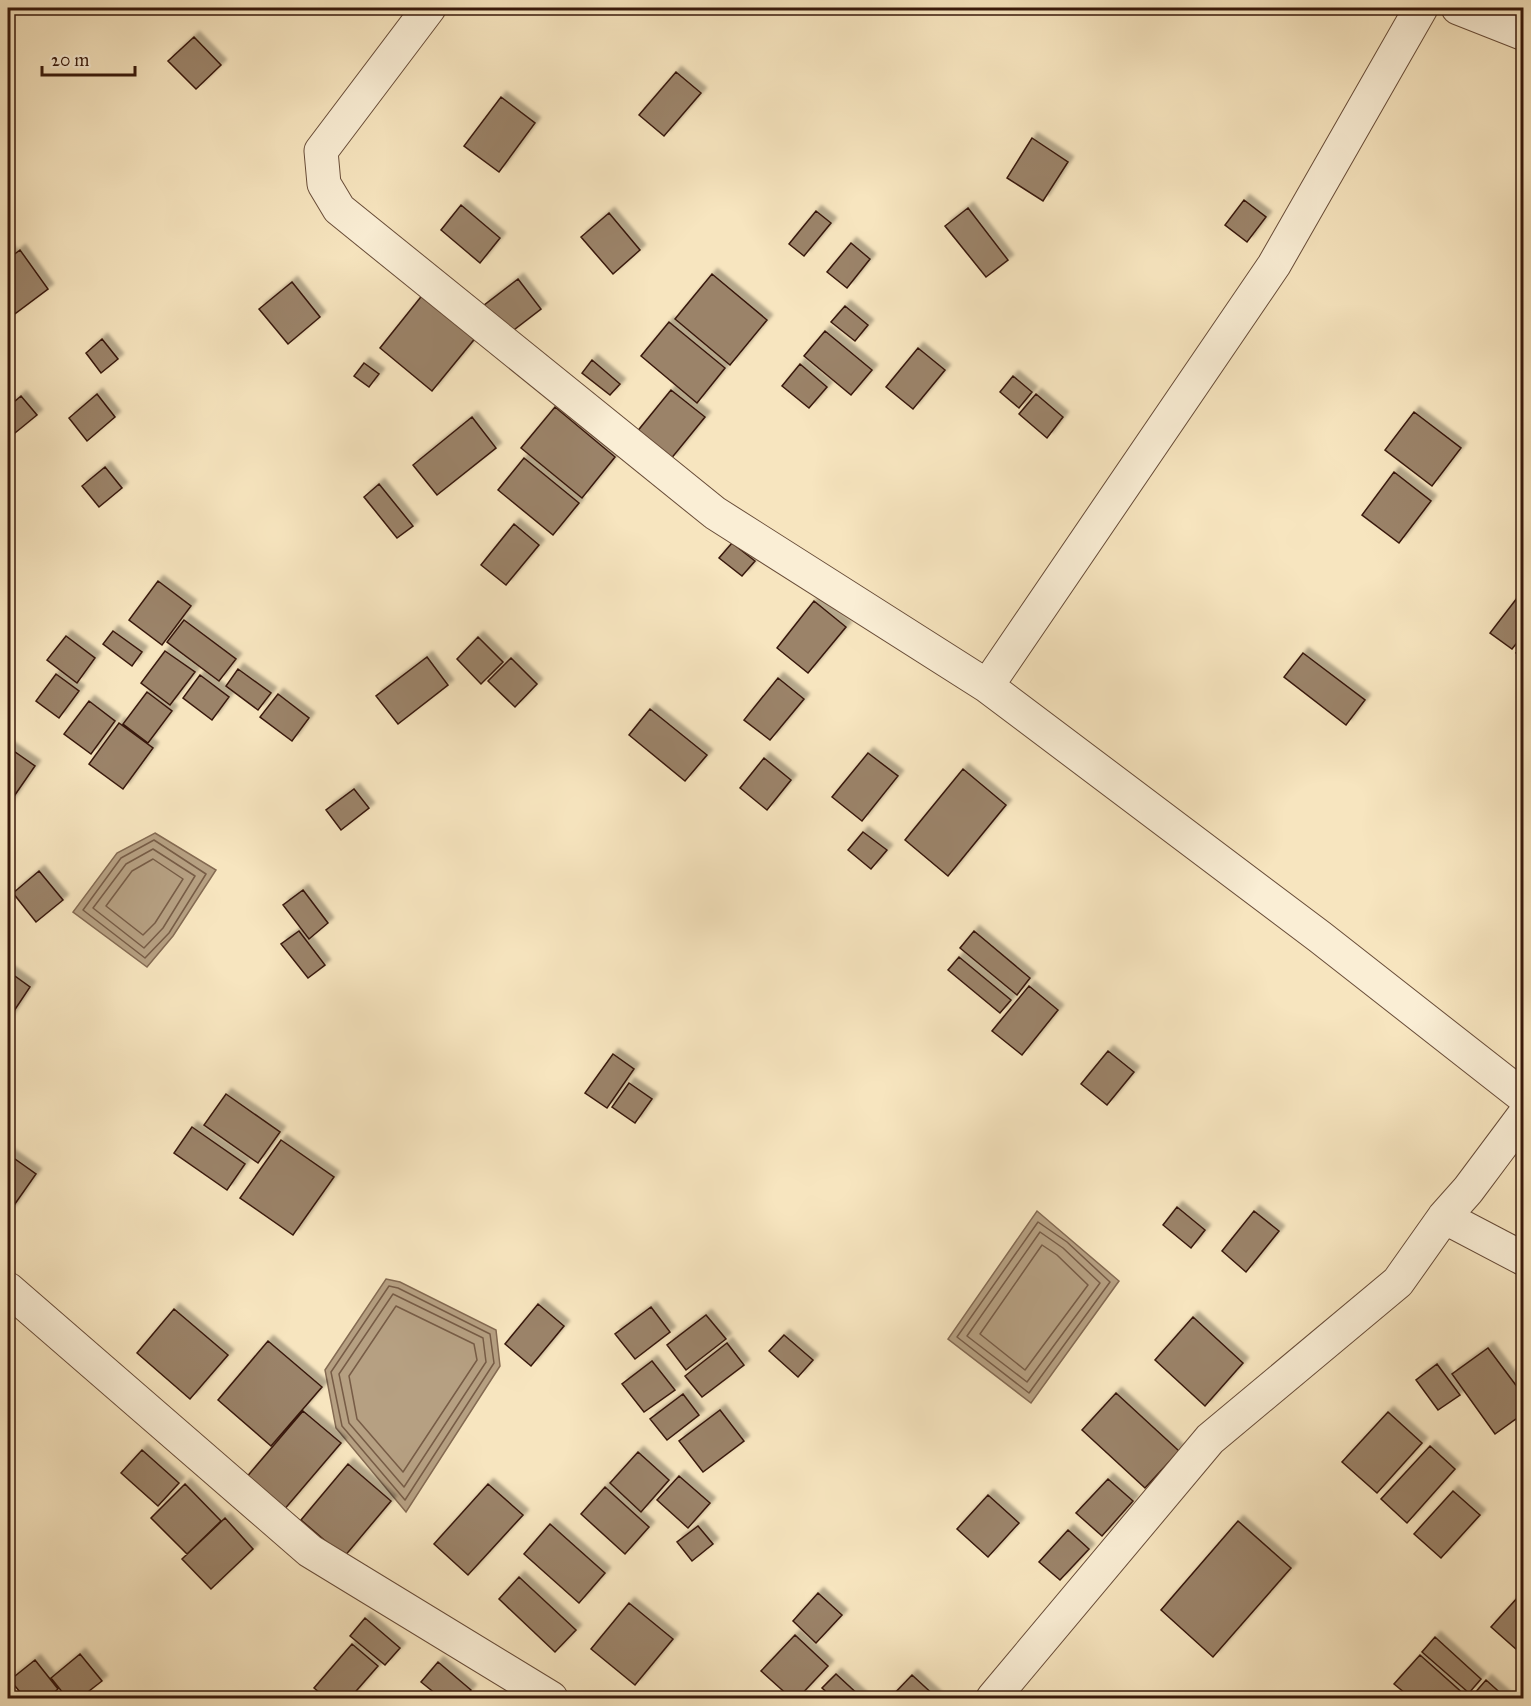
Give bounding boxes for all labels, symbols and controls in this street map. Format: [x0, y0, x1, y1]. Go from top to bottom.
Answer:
scale bar [42, 39, 135, 77]
text: 20 m [51, 49, 89, 71]

